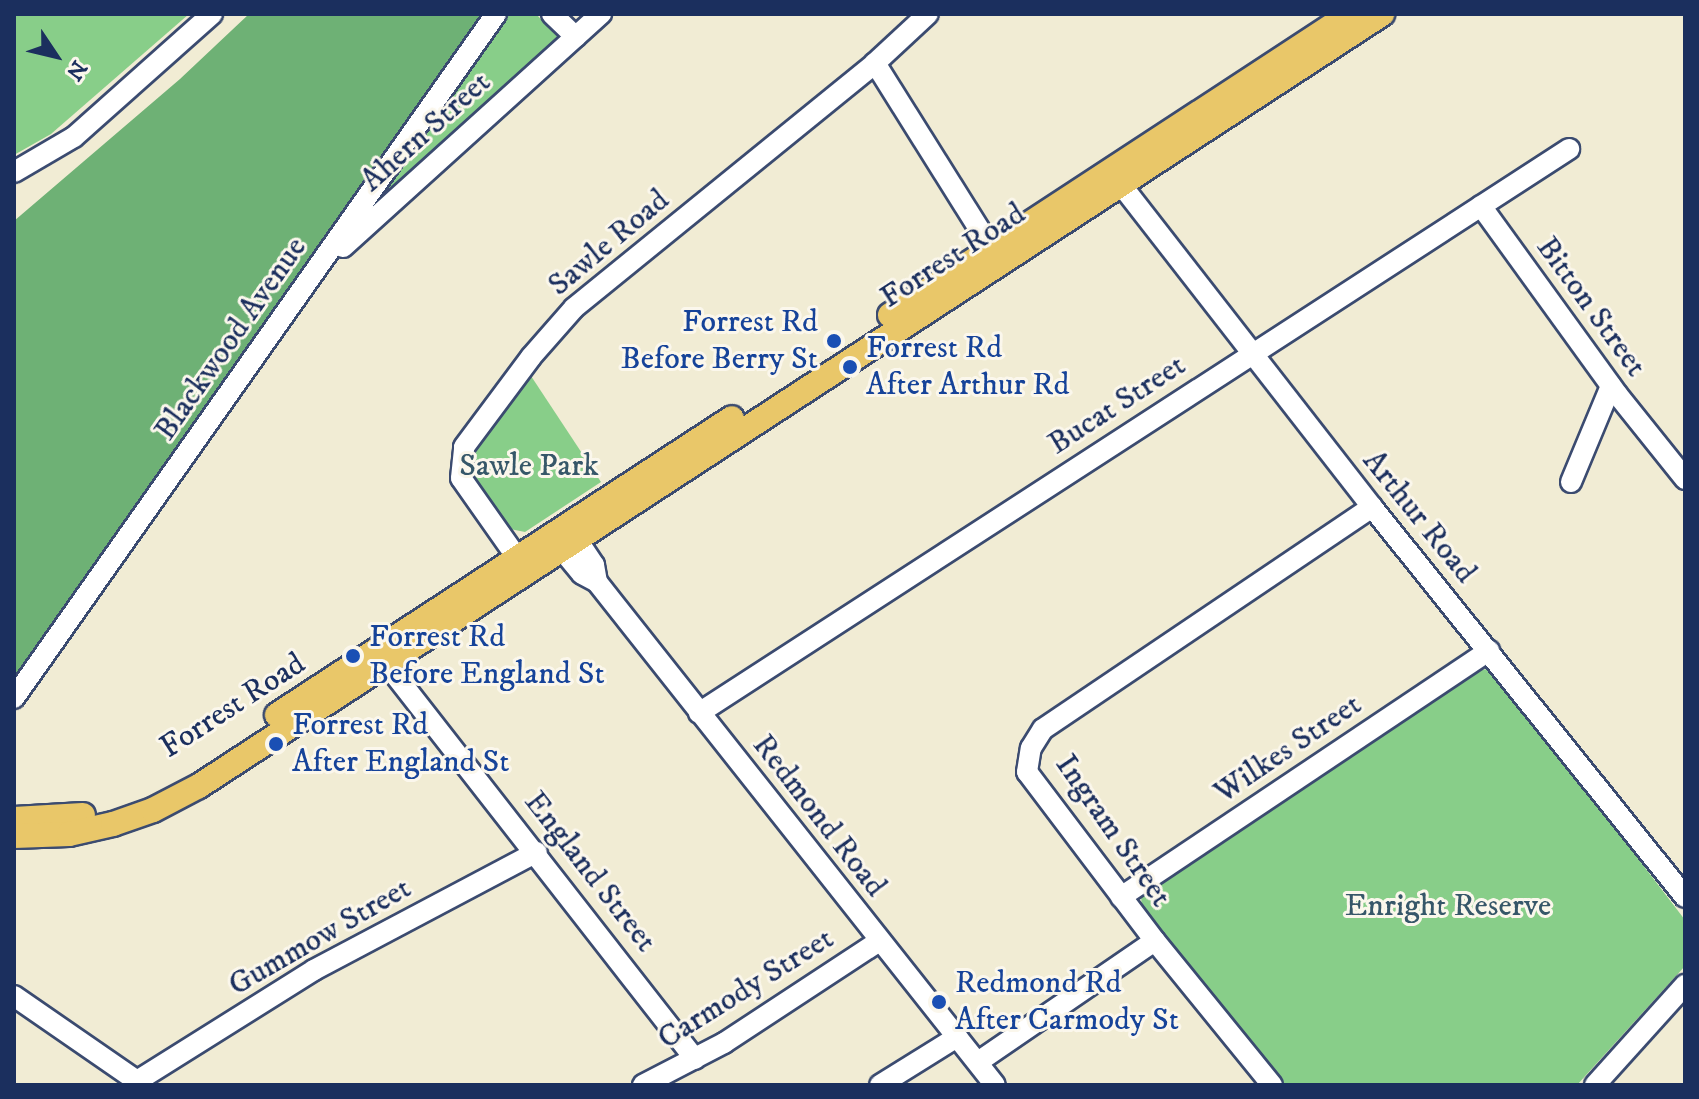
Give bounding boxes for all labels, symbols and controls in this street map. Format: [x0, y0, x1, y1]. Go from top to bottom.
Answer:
north arrow [16, 16, 96, 96]
text: N [60, 55, 92, 85]
street label: Ahern Street [353, 64, 499, 200]
street label: Sawle Road [541, 181, 677, 305]
street label: Forrest Road [873, 195, 1033, 317]
street label: Blackwood Avenue [147, 230, 315, 448]
street label: Bitton Street [1527, 230, 1655, 384]
place label: Forrest Rd Before Berry St [621, 304, 818, 379]
place label: Forrest Rd After Arthur Rd [866, 330, 1069, 405]
marker: Forrest Rd Before Berry St [825, 332, 843, 350]
street label: Bucat Street [1041, 346, 1193, 464]
marker: Forrest Rd After Arthur Rd [841, 358, 859, 376]
street label: Arthur Road [1354, 443, 1484, 591]
park label: Sawle Park [459, 447, 599, 485]
place label: Forrest Rd Before England St [369, 619, 605, 694]
street label: Forrest Road [153, 645, 313, 767]
marker: Forrest Rd Before England St [344, 647, 362, 665]
street label: Wilkes Street [1207, 686, 1369, 812]
place label: Forrest Rd After England St [292, 707, 509, 782]
street label: Redmond Road [744, 727, 894, 905]
marker: Forrest Rd After England St [267, 735, 285, 753]
street label: Ingram Street [1046, 747, 1180, 915]
street label: England Street [515, 784, 665, 960]
street label: Gummow Street [222, 869, 418, 1005]
park label: Enright Reserve [1345, 887, 1551, 925]
street label: Carmody Street [651, 920, 841, 1058]
place label: Redmond Rd After Carmody St [955, 965, 1179, 1040]
marker: Redmond Rd After Carmody St [930, 993, 948, 1011]

